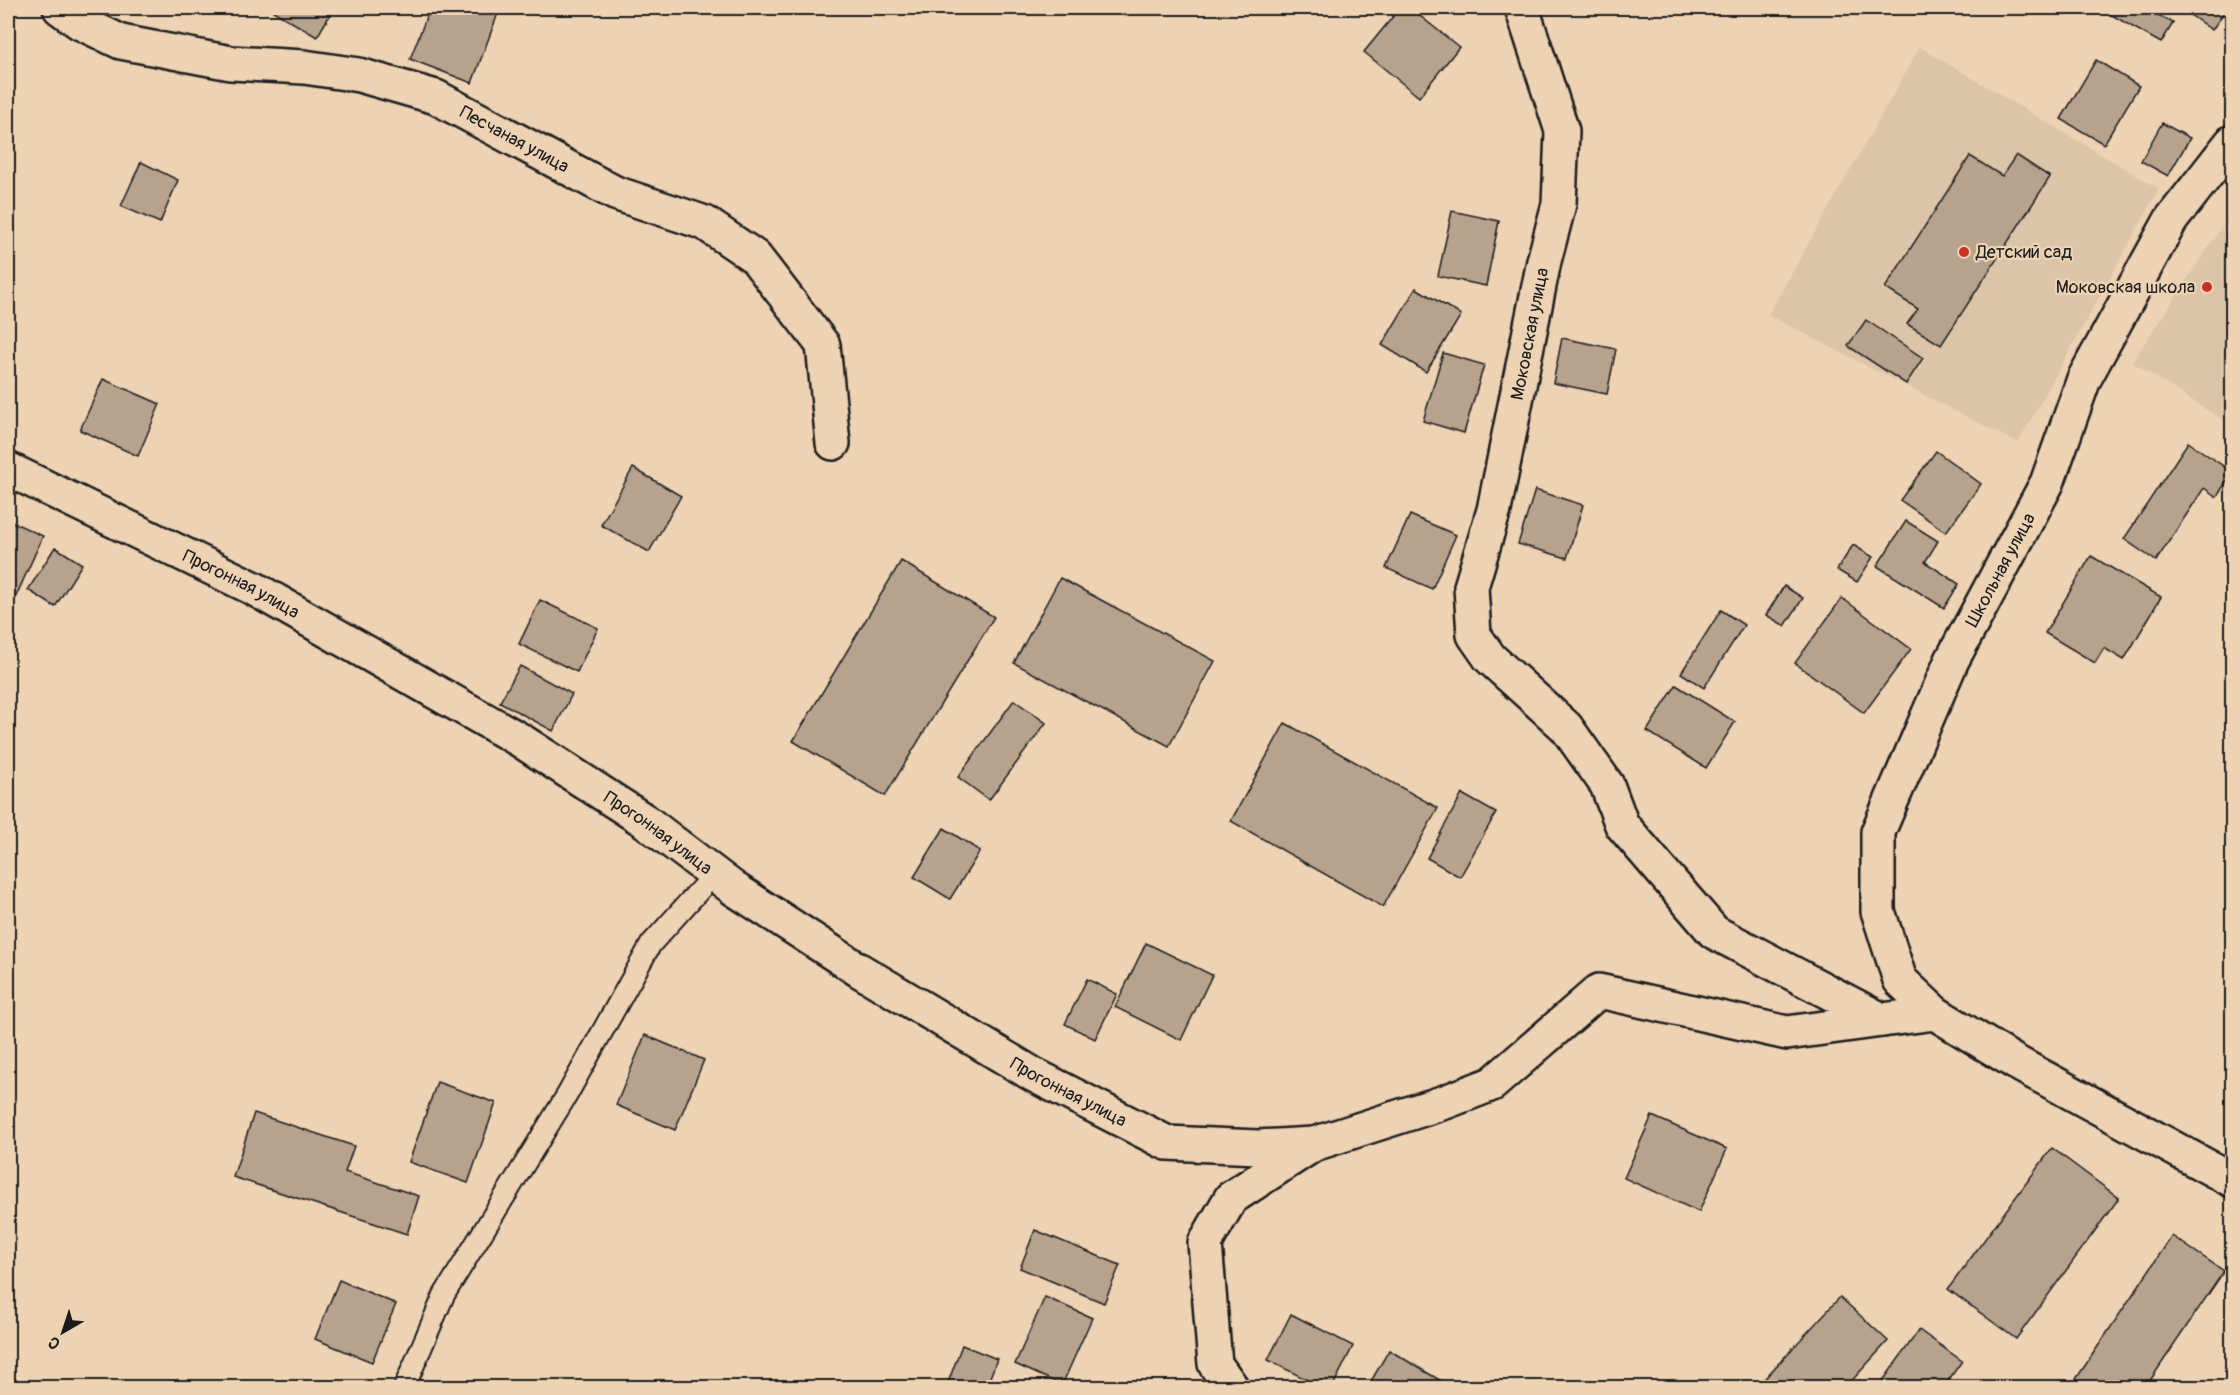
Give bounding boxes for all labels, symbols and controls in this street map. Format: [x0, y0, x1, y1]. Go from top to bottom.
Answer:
street label: Песчаная улица [456, 100, 573, 178]
place label: Детский сад [1975, 241, 2072, 264]
marker: Детский сад [1957, 245, 1971, 259]
street label: Моковская улица [1506, 266, 1554, 402]
place label: Моковская школа [2056, 276, 2195, 299]
marker: Моковская школа [2200, 280, 2214, 294]
street label: Школьная улица [1960, 509, 2040, 631]
street label: Прогонная улица [179, 544, 304, 624]
street label: Прогонная улица [600, 786, 717, 880]
street label: Прогонная улица [1006, 1052, 1131, 1132]
north arrow [33, 1302, 93, 1362]
text: С [44, 1332, 64, 1354]

